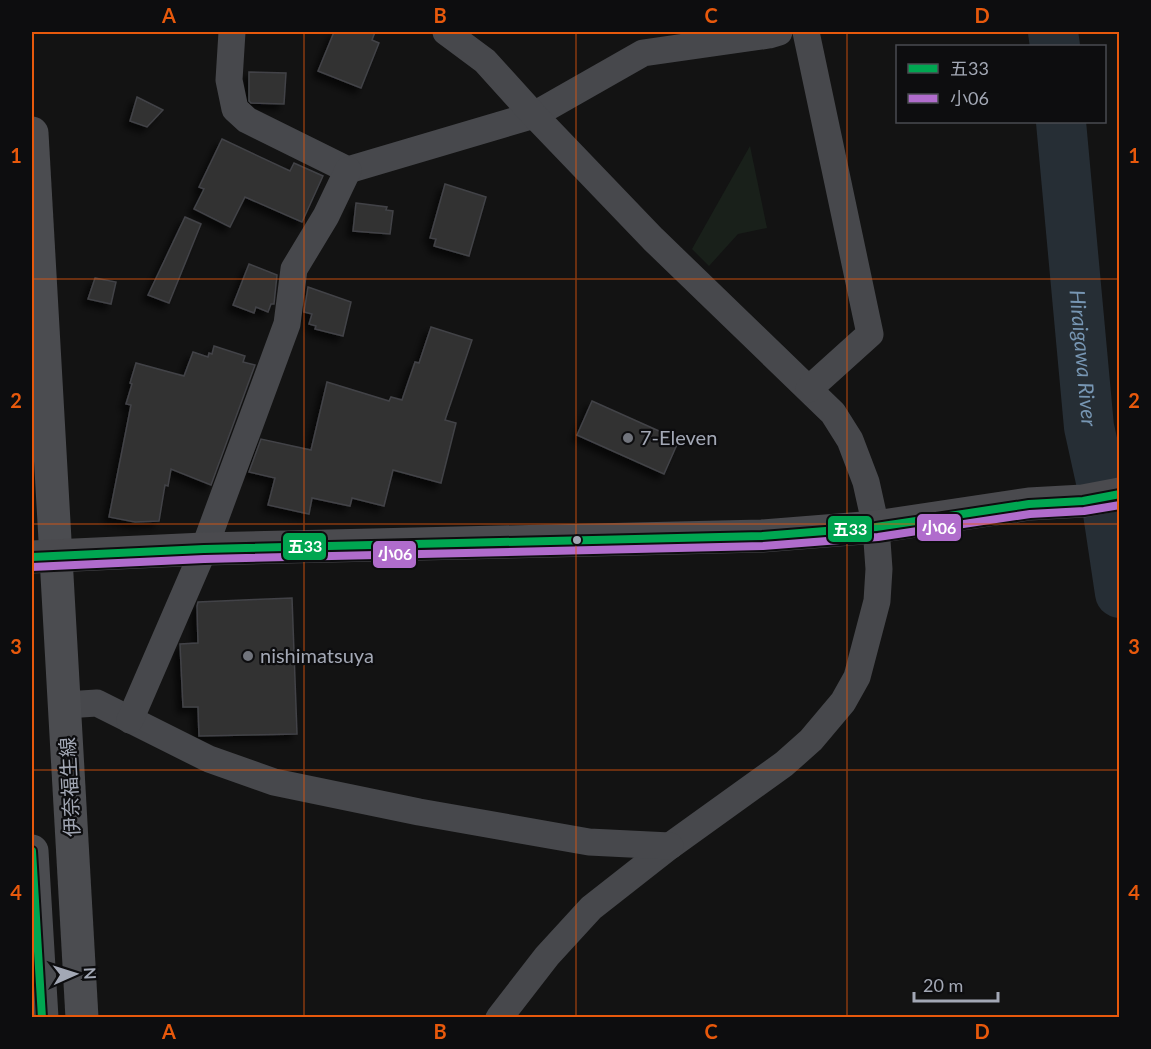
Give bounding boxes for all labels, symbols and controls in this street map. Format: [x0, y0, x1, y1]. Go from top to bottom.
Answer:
text: A [161, 3, 176, 27]
text: B [433, 3, 447, 27]
text: C [704, 3, 718, 27]
text: D [974, 3, 990, 27]
legend [896, 45, 1106, 123]
text: 五33 [950, 57, 989, 79]
text: 小06 [950, 87, 989, 109]
text: 1 [10, 143, 22, 167]
text: 1 [1128, 143, 1140, 167]
water label: Hiraigawa River [1065, 288, 1103, 428]
text: 2 [10, 388, 22, 412]
text: 2 [1128, 388, 1140, 412]
place label: 7-Eleven [640, 425, 717, 449]
marker: 7-Eleven [621, 431, 635, 445]
line badge: 小06 [916, 513, 962, 542]
line badge: 五33 [827, 515, 873, 543]
text: 小06 [922, 518, 956, 537]
text: 五33 [833, 519, 867, 538]
line badge: 五33 [282, 532, 327, 561]
unlabelled marker [571, 534, 583, 546]
text: 五33 [288, 536, 322, 555]
line badge: 小06 [372, 540, 417, 569]
text: 小06 [378, 544, 412, 563]
text: 3 [10, 634, 22, 658]
text: 3 [1128, 634, 1140, 658]
place label: nishimatsuya [260, 643, 374, 667]
marker: nishimatsuya [241, 649, 255, 663]
street label: 伊奈福生線 [54, 736, 84, 838]
text: 4 [10, 880, 22, 904]
text: 4 [1128, 880, 1140, 904]
north arrow [45, 944, 105, 1004]
scale bar [914, 965, 998, 1003]
text: N [81, 967, 100, 980]
text: 20 m [923, 974, 963, 996]
text: A [161, 1019, 176, 1043]
text: B [433, 1019, 447, 1043]
text: C [704, 1019, 718, 1043]
text: D [974, 1019, 990, 1043]

